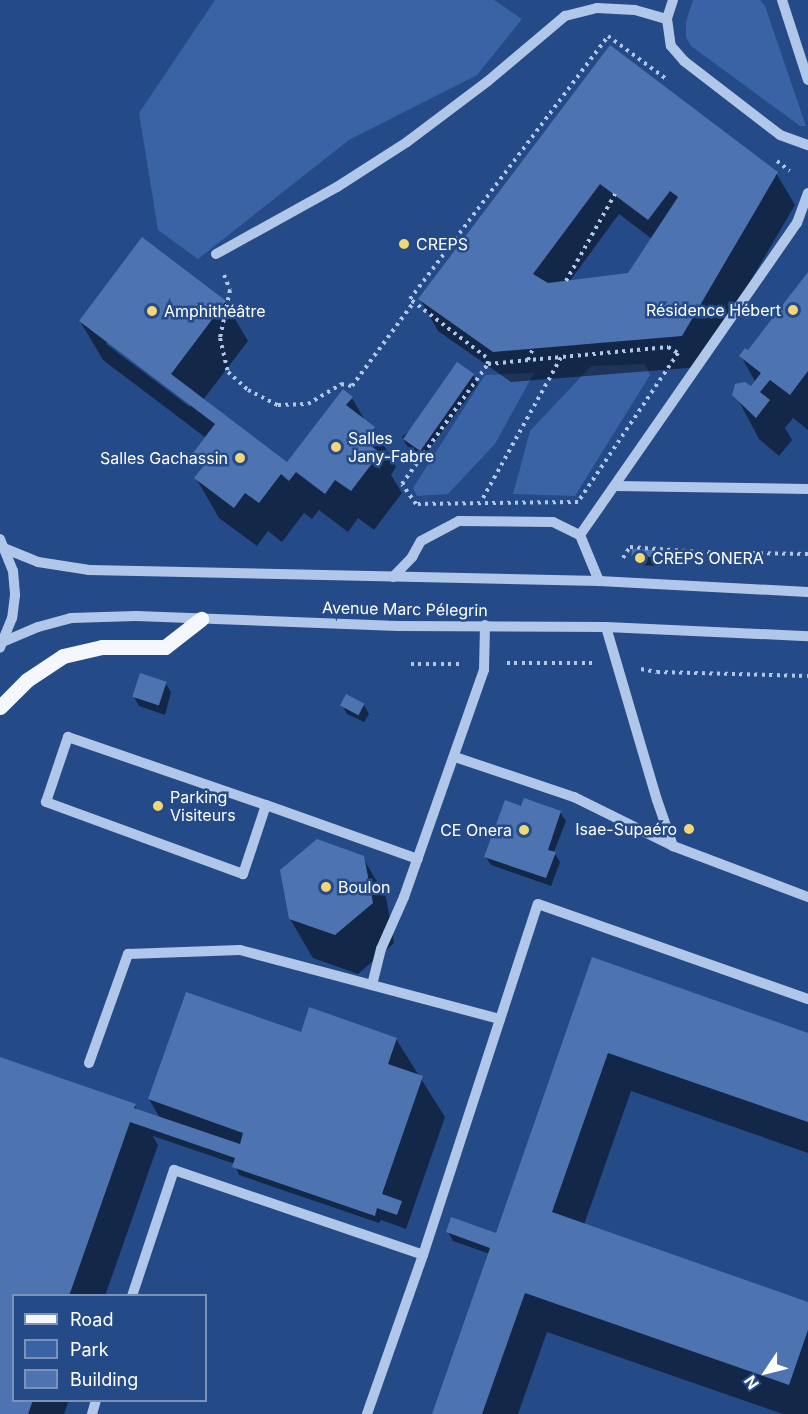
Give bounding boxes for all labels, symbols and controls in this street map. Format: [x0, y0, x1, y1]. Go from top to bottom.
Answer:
place label: CREPS [416, 234, 468, 254]
marker: CREPS [397, 237, 411, 251]
place label: Résidence Hébert [646, 300, 781, 320]
place label: Amphithéâtre [164, 301, 266, 321]
marker: Résidence Hébert [786, 303, 800, 317]
marker: Amphithéâtre [145, 304, 159, 318]
place label: Salles Jany-Fabre [348, 428, 434, 466]
marker: Salles Jany-Fabre [329, 440, 343, 454]
place label: Salles Gachassin [100, 448, 228, 468]
marker: Salles Gachassin [233, 451, 247, 465]
place label: CREPS ONERA [652, 548, 764, 568]
marker: CREPS ONERA [633, 551, 647, 565]
street label: Avenue Marc Pélegrin [322, 598, 488, 620]
place label: Parking Visiteurs [170, 787, 236, 825]
marker: Parking Visiteurs [151, 799, 165, 813]
place label: Isae-Supaéro [575, 819, 677, 839]
place label: CE Onera [440, 820, 512, 840]
marker: Isae-Supaéro [682, 822, 696, 836]
marker: CE Onera [517, 823, 531, 837]
place label: Boulon [338, 877, 390, 897]
marker: Boulon [319, 880, 333, 894]
legend [12, 1294, 207, 1402]
text: Road [70, 1309, 113, 1330]
text: Park [70, 1339, 109, 1360]
north arrow [736, 1342, 796, 1402]
text: Building [70, 1369, 138, 1390]
text: N [740, 1372, 763, 1393]

